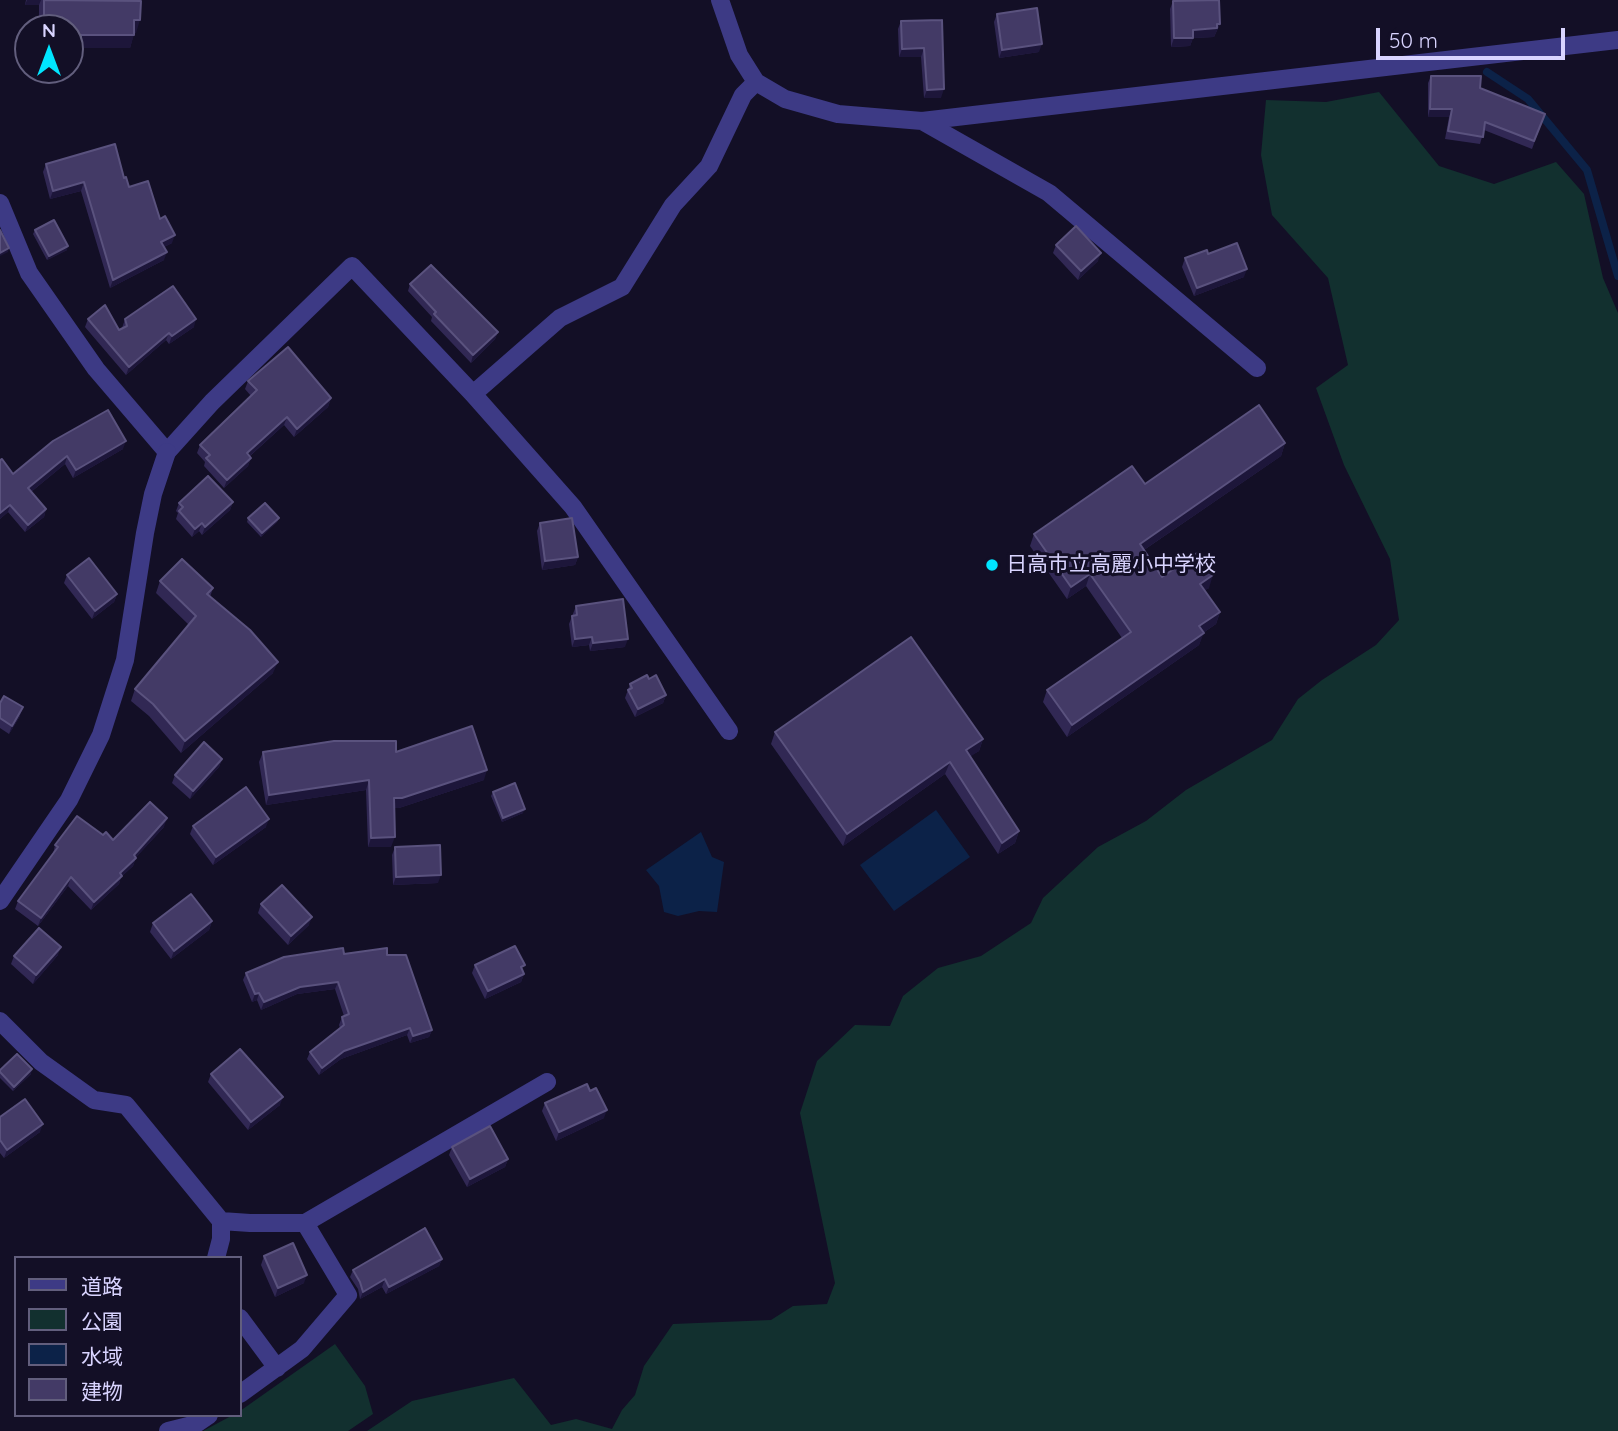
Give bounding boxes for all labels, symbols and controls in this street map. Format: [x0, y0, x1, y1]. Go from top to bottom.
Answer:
north arrow [14, 14, 84, 84]
scale bar [1380, 14, 1569, 58]
text: N [42, 18, 56, 42]
text: 50 m [1389, 27, 1438, 53]
place label: 日高市立高麗小中学校 [1006, 552, 1216, 578]
marker: 日高市立高麗小中学校 [984, 557, 1000, 573]
legend [14, 1256, 242, 1417]
text: 道路 [81, 1273, 123, 1299]
text: 公園 [81, 1308, 123, 1334]
text: 水域 [81, 1343, 123, 1369]
text: 建物 [81, 1378, 123, 1404]

